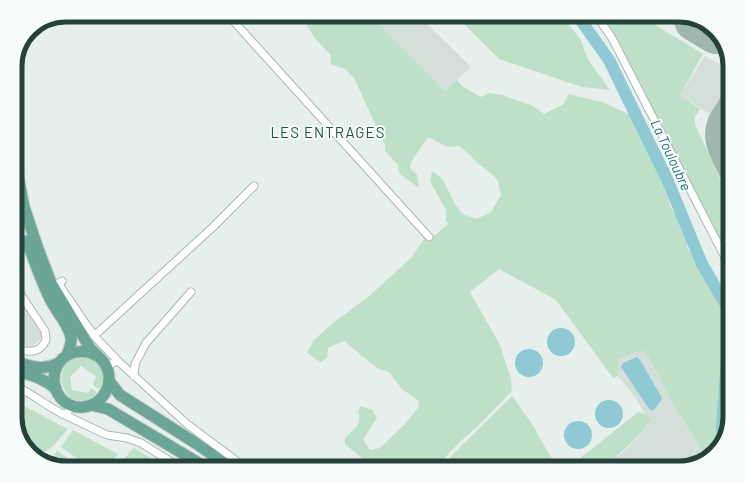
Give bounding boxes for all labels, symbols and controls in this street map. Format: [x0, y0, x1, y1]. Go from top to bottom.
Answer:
water label: La Touloubre [648, 116, 695, 193]
district label: LES ENTRAGES [271, 123, 385, 141]

